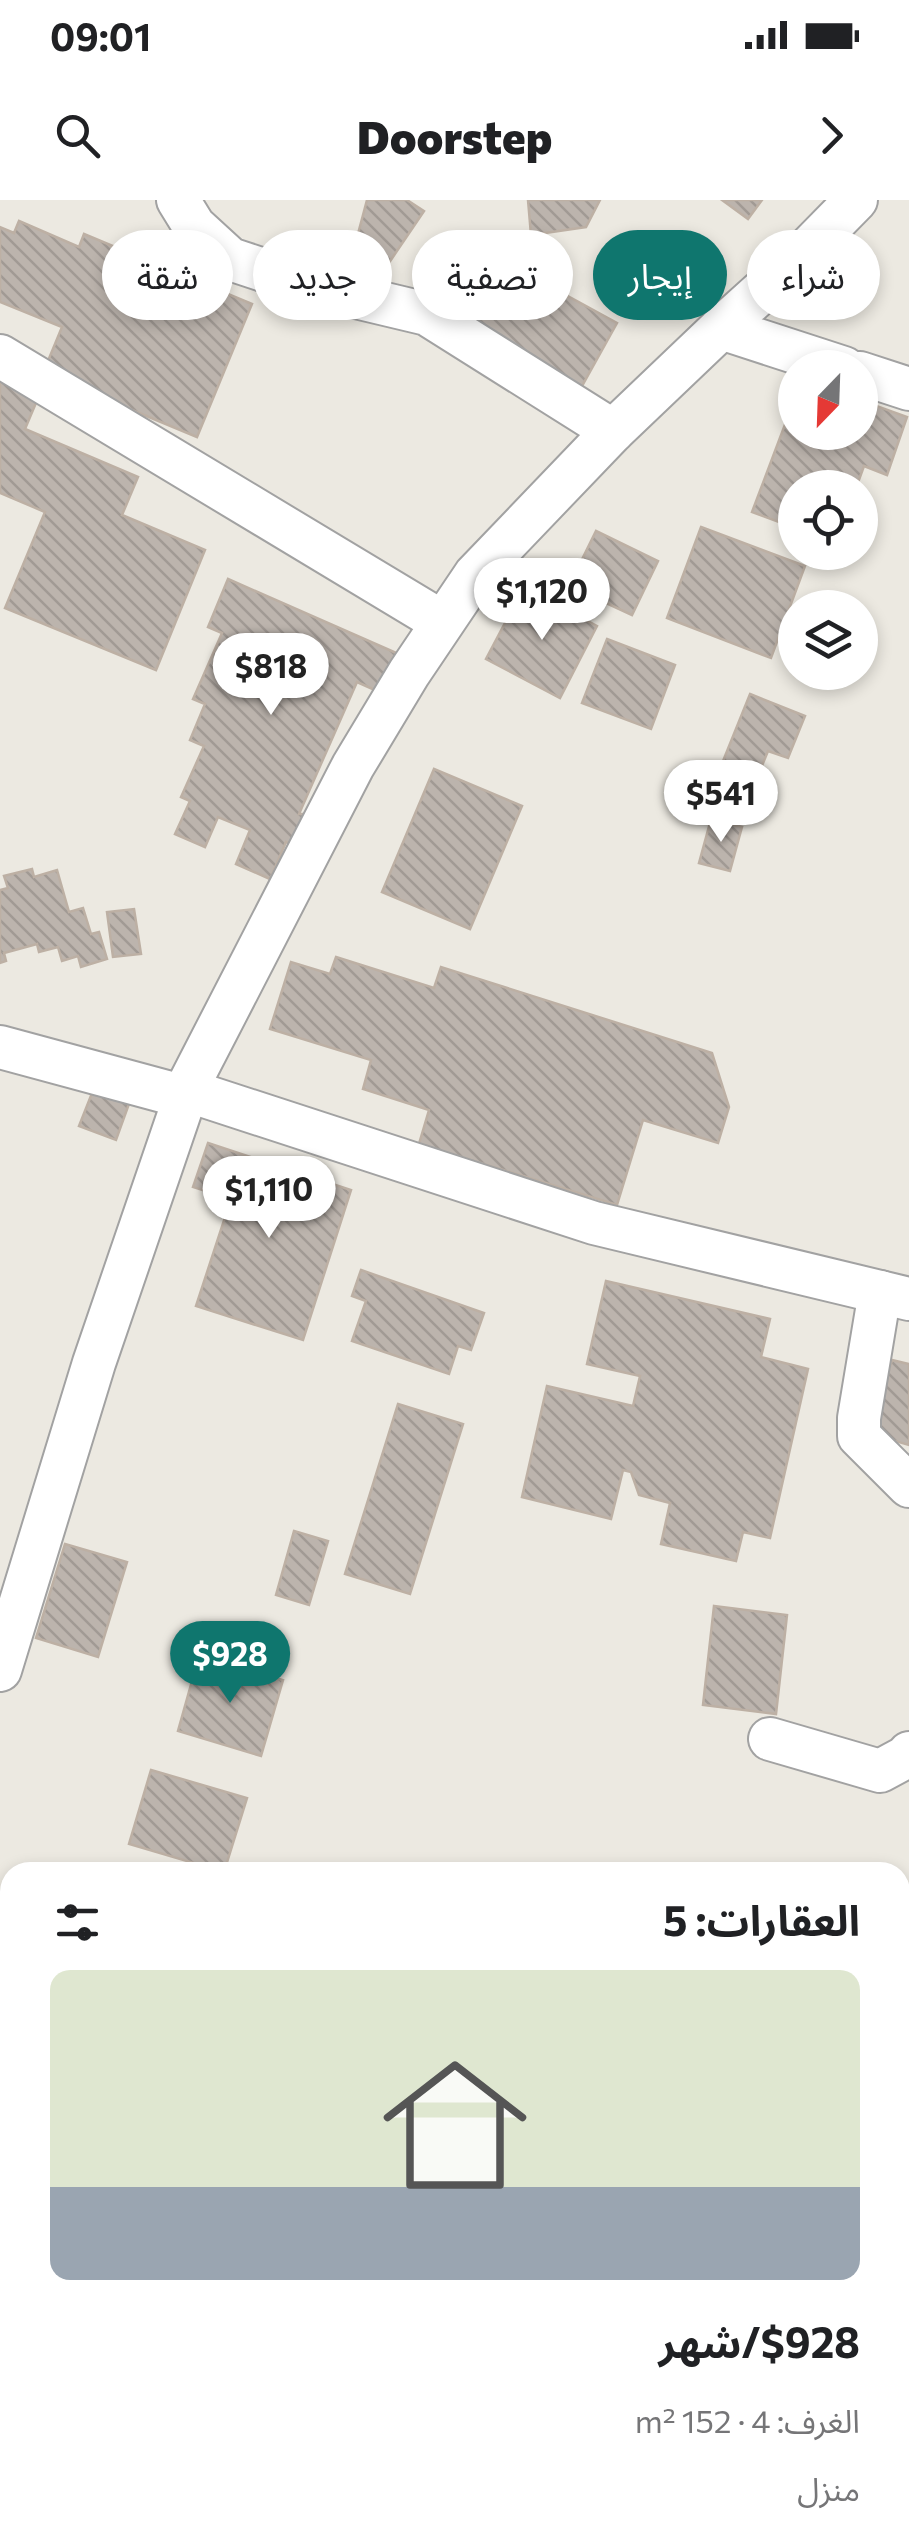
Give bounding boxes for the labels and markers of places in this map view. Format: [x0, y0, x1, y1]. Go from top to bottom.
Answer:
pin: $1,120 [461, 558, 623, 643]
pin: $818 [212, 633, 330, 718]
pin: $541 [662, 760, 780, 845]
pin: $1,110 [188, 1156, 350, 1241]
pin: $928 [171, 1621, 289, 1706]

